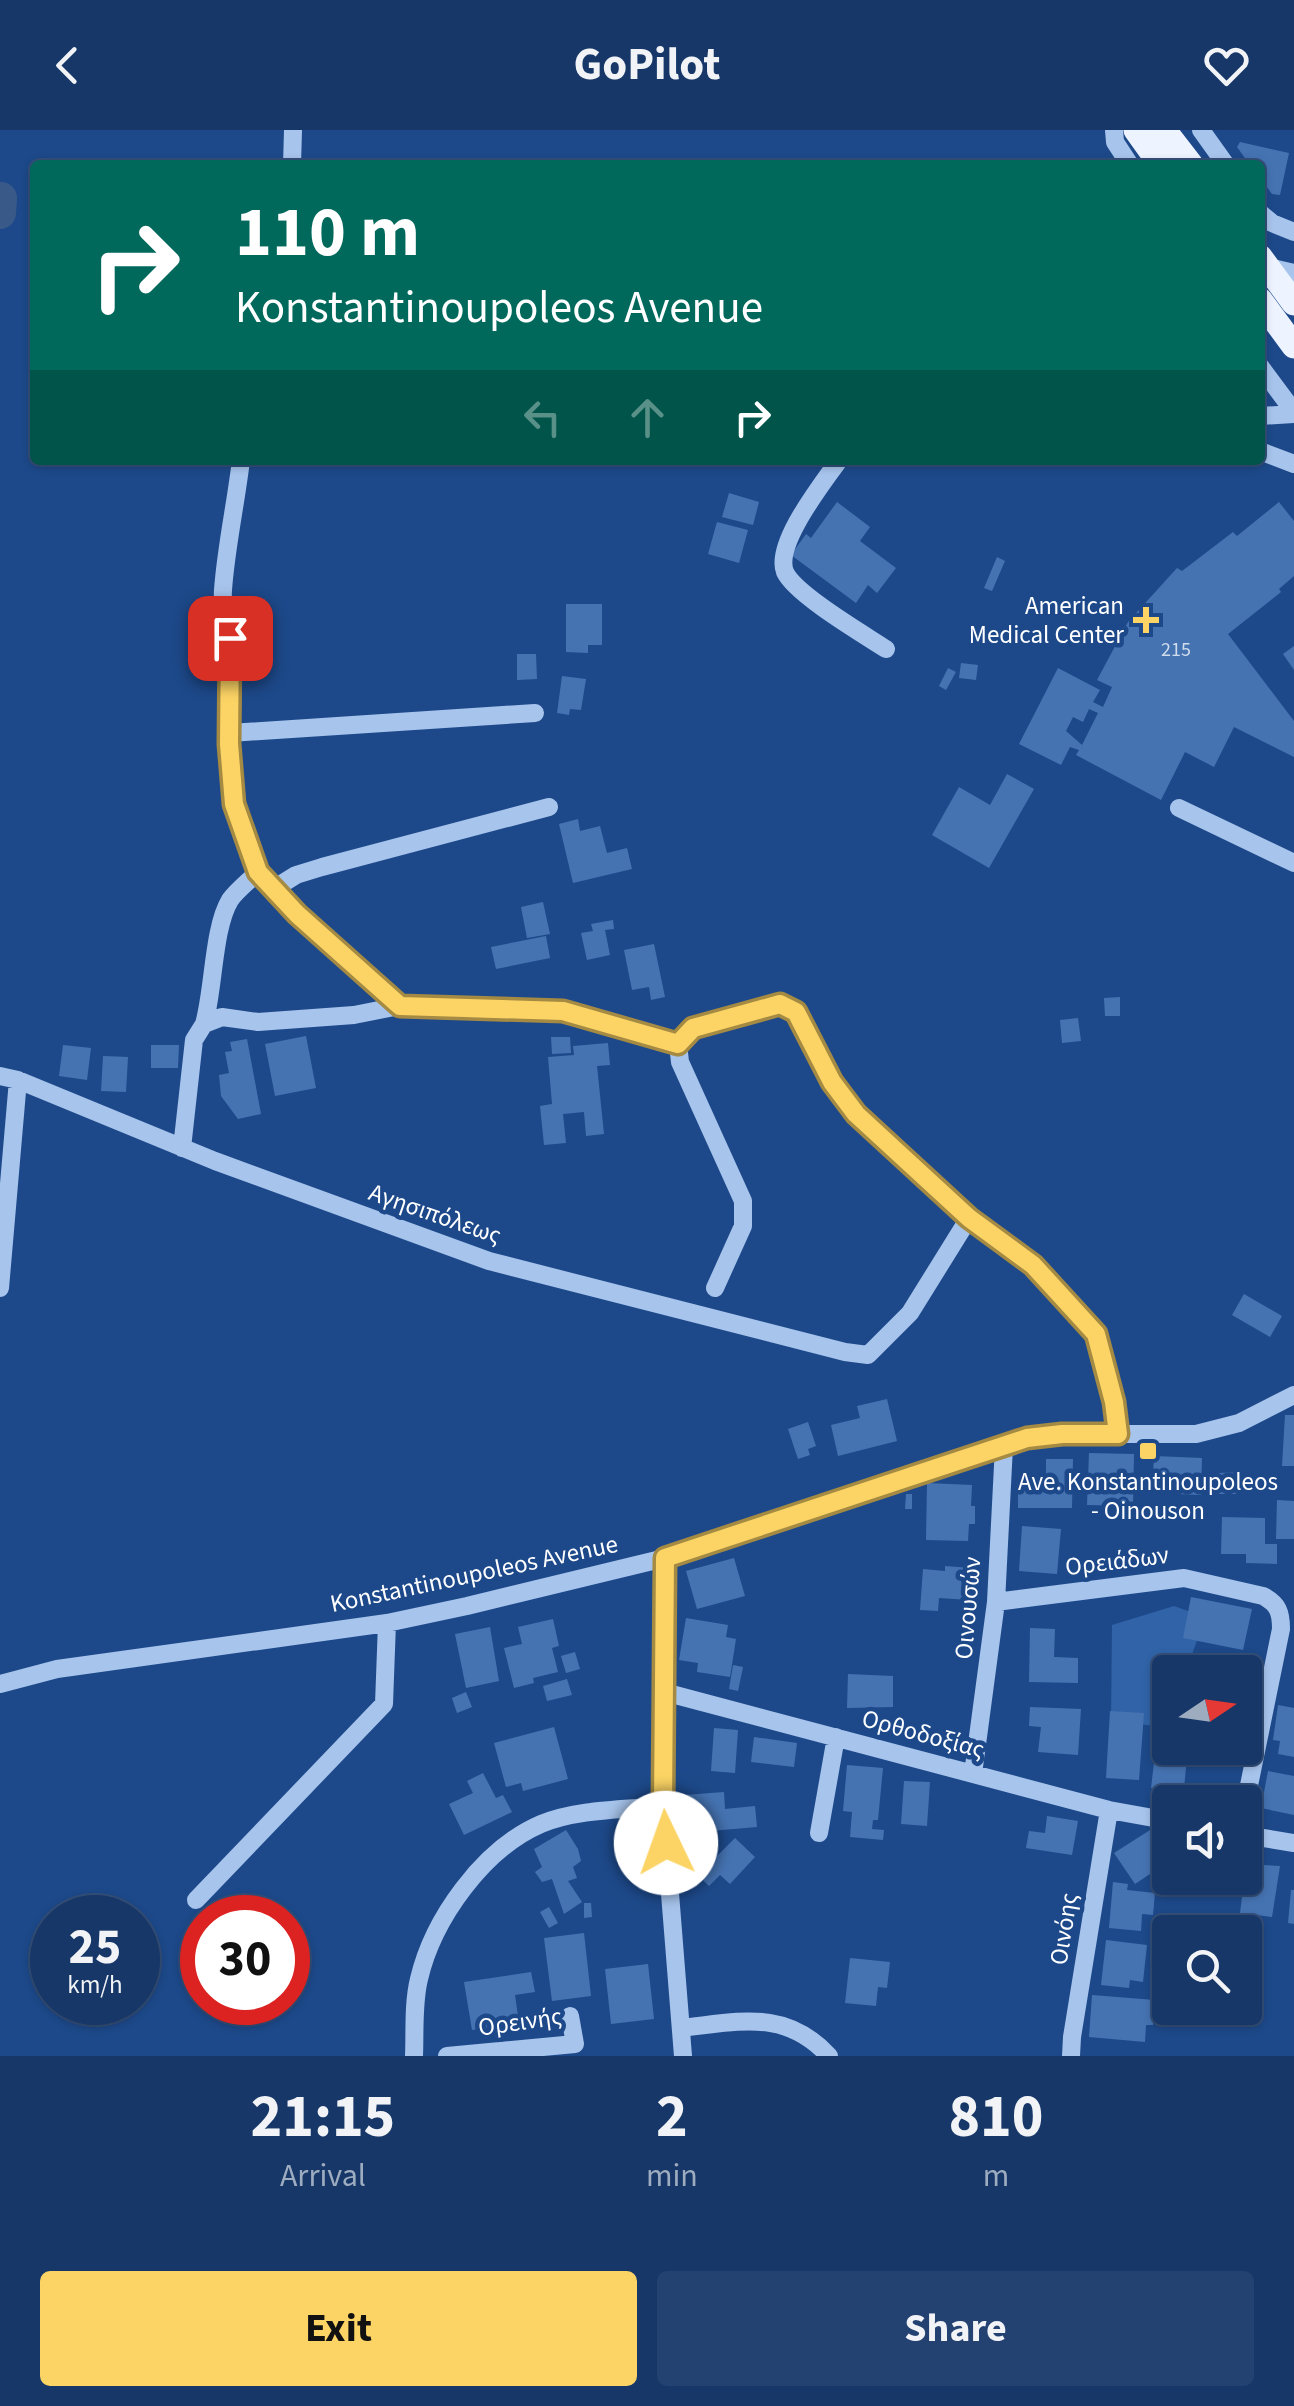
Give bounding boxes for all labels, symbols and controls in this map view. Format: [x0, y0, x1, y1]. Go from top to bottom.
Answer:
text: GoPilot [574, 33, 720, 97]
icon: back [40, 38, 95, 93]
icon: heart [1199, 38, 1254, 93]
text: 110 m [235, 183, 420, 283]
icon: right [70, 200, 200, 330]
text: Konstantinoupoleos Avenue [235, 276, 763, 340]
icon: left [515, 390, 570, 445]
icon: ahead [620, 390, 675, 445]
icon: right [725, 390, 780, 445]
place label: American Medical Center [969, 588, 1124, 653]
pin [188, 596, 273, 681]
marker: American Medical Center [1133, 607, 1159, 633]
icon: arrive [203, 611, 258, 666]
house number: 215 [1161, 636, 1191, 664]
street label: Αγησιπόλεως [364, 1175, 506, 1254]
marker: Ave. Konstantinoupoleos - Oinouson [1137, 1440, 1159, 1462]
place label: Ave. Konstantinoupoleos - Oinouson [1018, 1464, 1278, 1529]
street label: Konstantinoupoleos Avenue [327, 1526, 621, 1622]
street label: Ορειάδων [1063, 1537, 1171, 1585]
street label: Οινουσών [946, 1555, 990, 1661]
north arrow [1152, 1655, 1262, 1765]
map controls [1152, 1655, 1262, 2025]
street label: Ορθοδοξίας [858, 1700, 988, 1768]
button: sound [1152, 1785, 1262, 1895]
position arrow [614, 1791, 718, 1895]
street label: Οινόης [1041, 1890, 1087, 1968]
speed limit sign: 30 [180, 1895, 310, 2025]
text: 25 [69, 1912, 121, 1983]
button: search [1152, 1915, 1262, 2025]
text: km/h [67, 1967, 123, 2003]
street label: Ορεινής [476, 1998, 564, 2046]
text: 21:15 [251, 2075, 395, 2160]
text: 2 [656, 2075, 688, 2160]
text: 810 [948, 2075, 1043, 2160]
text: Arrival [280, 2153, 366, 2199]
text: min [646, 2153, 698, 2199]
text: m [983, 2153, 1009, 2199]
button: Exit [40, 2271, 637, 2386]
button: Share [657, 2271, 1254, 2386]

